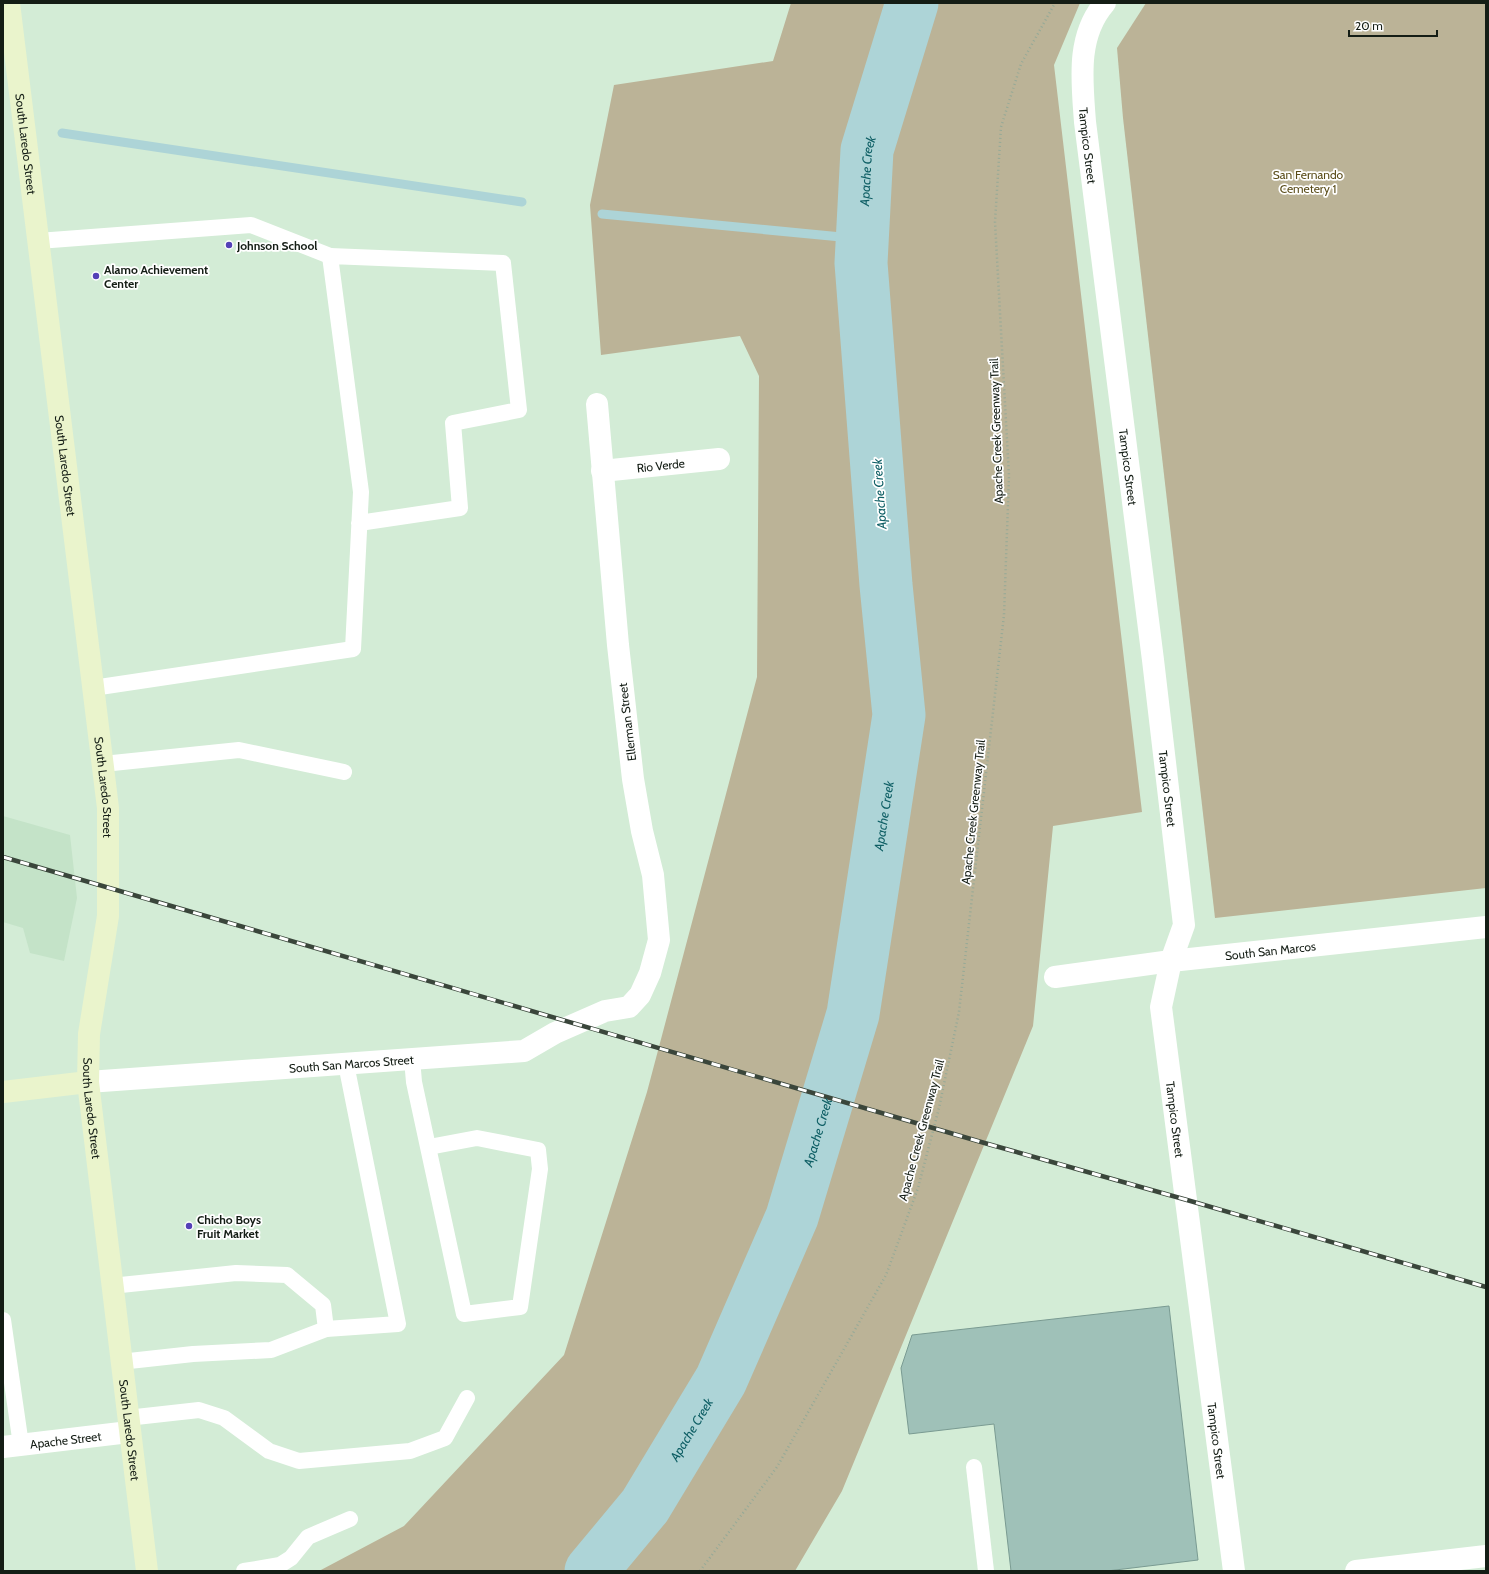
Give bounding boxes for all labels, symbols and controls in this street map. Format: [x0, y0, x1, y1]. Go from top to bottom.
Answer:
scale bar [1349, 12, 1437, 38]
text: 20 m [1355, 18, 1383, 33]
street label: South Laredo Street [13, 93, 40, 195]
street label: Tampico Street [1076, 107, 1100, 185]
water label: Apache Creek [856, 133, 879, 207]
park label: San Fernando Cemetery 1 [1273, 167, 1344, 196]
place label: Johnson School [236, 238, 317, 253]
marker: Johnson School [224, 240, 234, 250]
place label: Alamo Achievement Center [104, 262, 208, 291]
marker: Alamo Achievement Center [91, 271, 101, 281]
street label: Apache Creek Greenway Trail [986, 358, 1006, 504]
street label: South Laredo Street [52, 414, 80, 517]
street label: Tampico Street [1116, 428, 1141, 506]
street label: Rio Verde [636, 455, 685, 475]
water label: Apache Creek [869, 458, 890, 531]
street label: Ellerman Street [615, 682, 639, 762]
street label: South Laredo Street [92, 736, 116, 838]
street label: Apache Creek Greenway Trail [958, 739, 988, 885]
street label: Tampico Street [1156, 750, 1180, 828]
water label: Apache Creek [870, 779, 897, 853]
street label: South San Marcos [1224, 938, 1317, 963]
street label: South San Marcos Street [288, 1051, 414, 1075]
street label: South Laredo Street [81, 1057, 105, 1160]
street label: Apache Creek Greenway Trail [895, 1058, 947, 1202]
street label: Tampico Street [1163, 1080, 1188, 1158]
water label: Apache Creek [799, 1096, 835, 1169]
place label: Chicho Boys Fruit Market [197, 1212, 261, 1241]
marker: Chicho Boys Fruit Market [184, 1221, 194, 1231]
street label: South Laredo Street [116, 1379, 144, 1481]
water label: Apache Creek [666, 1395, 717, 1465]
street label: Tampico Street [1205, 1402, 1229, 1480]
street label: Apache Street [29, 1428, 102, 1451]

